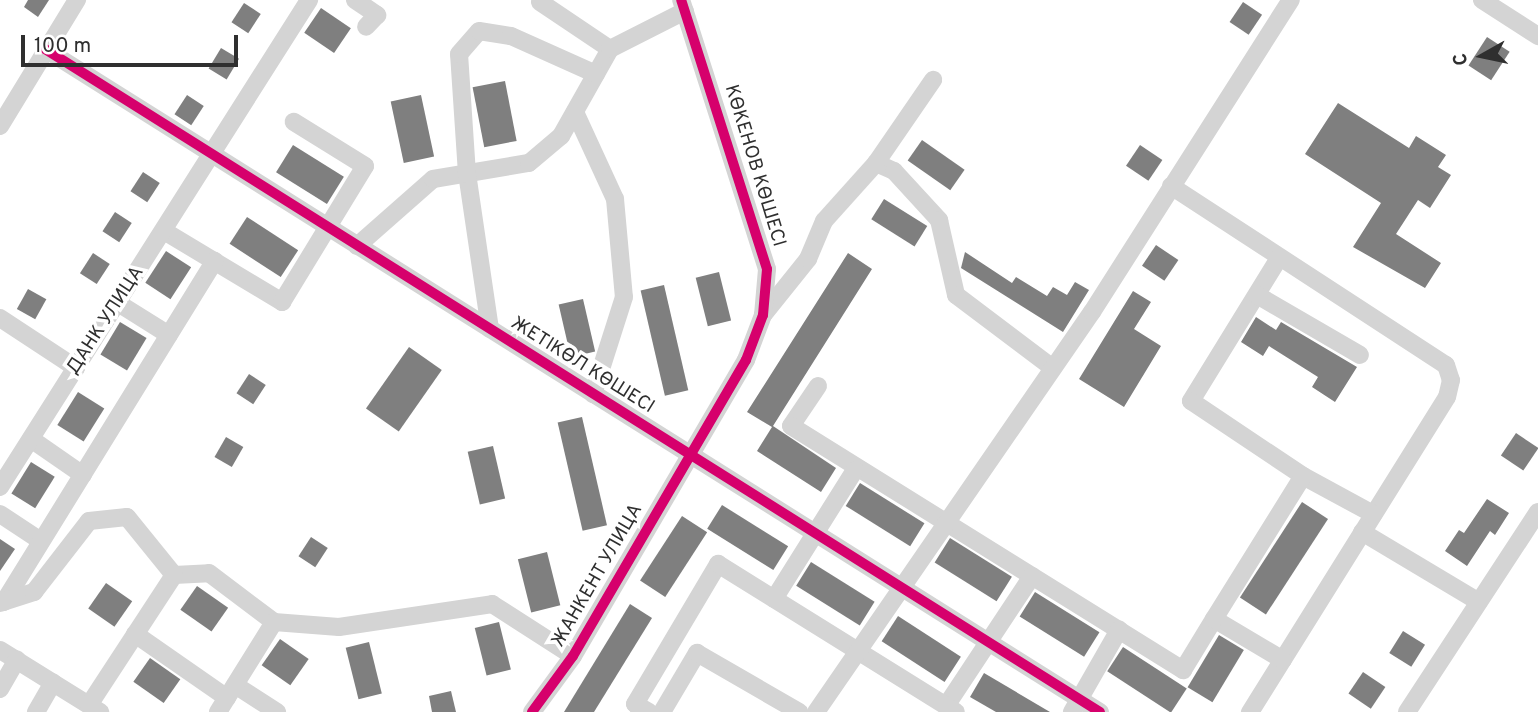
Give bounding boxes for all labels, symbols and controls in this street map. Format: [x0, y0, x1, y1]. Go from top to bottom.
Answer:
scale bar [24, 21, 242, 65]
north arrow [1447, 21, 1517, 91]
text: 100 m [34, 33, 91, 60]
text: С [1448, 51, 1474, 67]
street label: КӨКЕНОВ КӨШЕСІ [719, 82, 789, 250]
street label: ДАНК УЛИЦА [62, 262, 150, 380]
street label: ЖЕТІКӨЛ КӨШЕСІ [506, 313, 658, 419]
street label: ЖАНКЕНТ УЛИЦА [548, 500, 648, 652]

